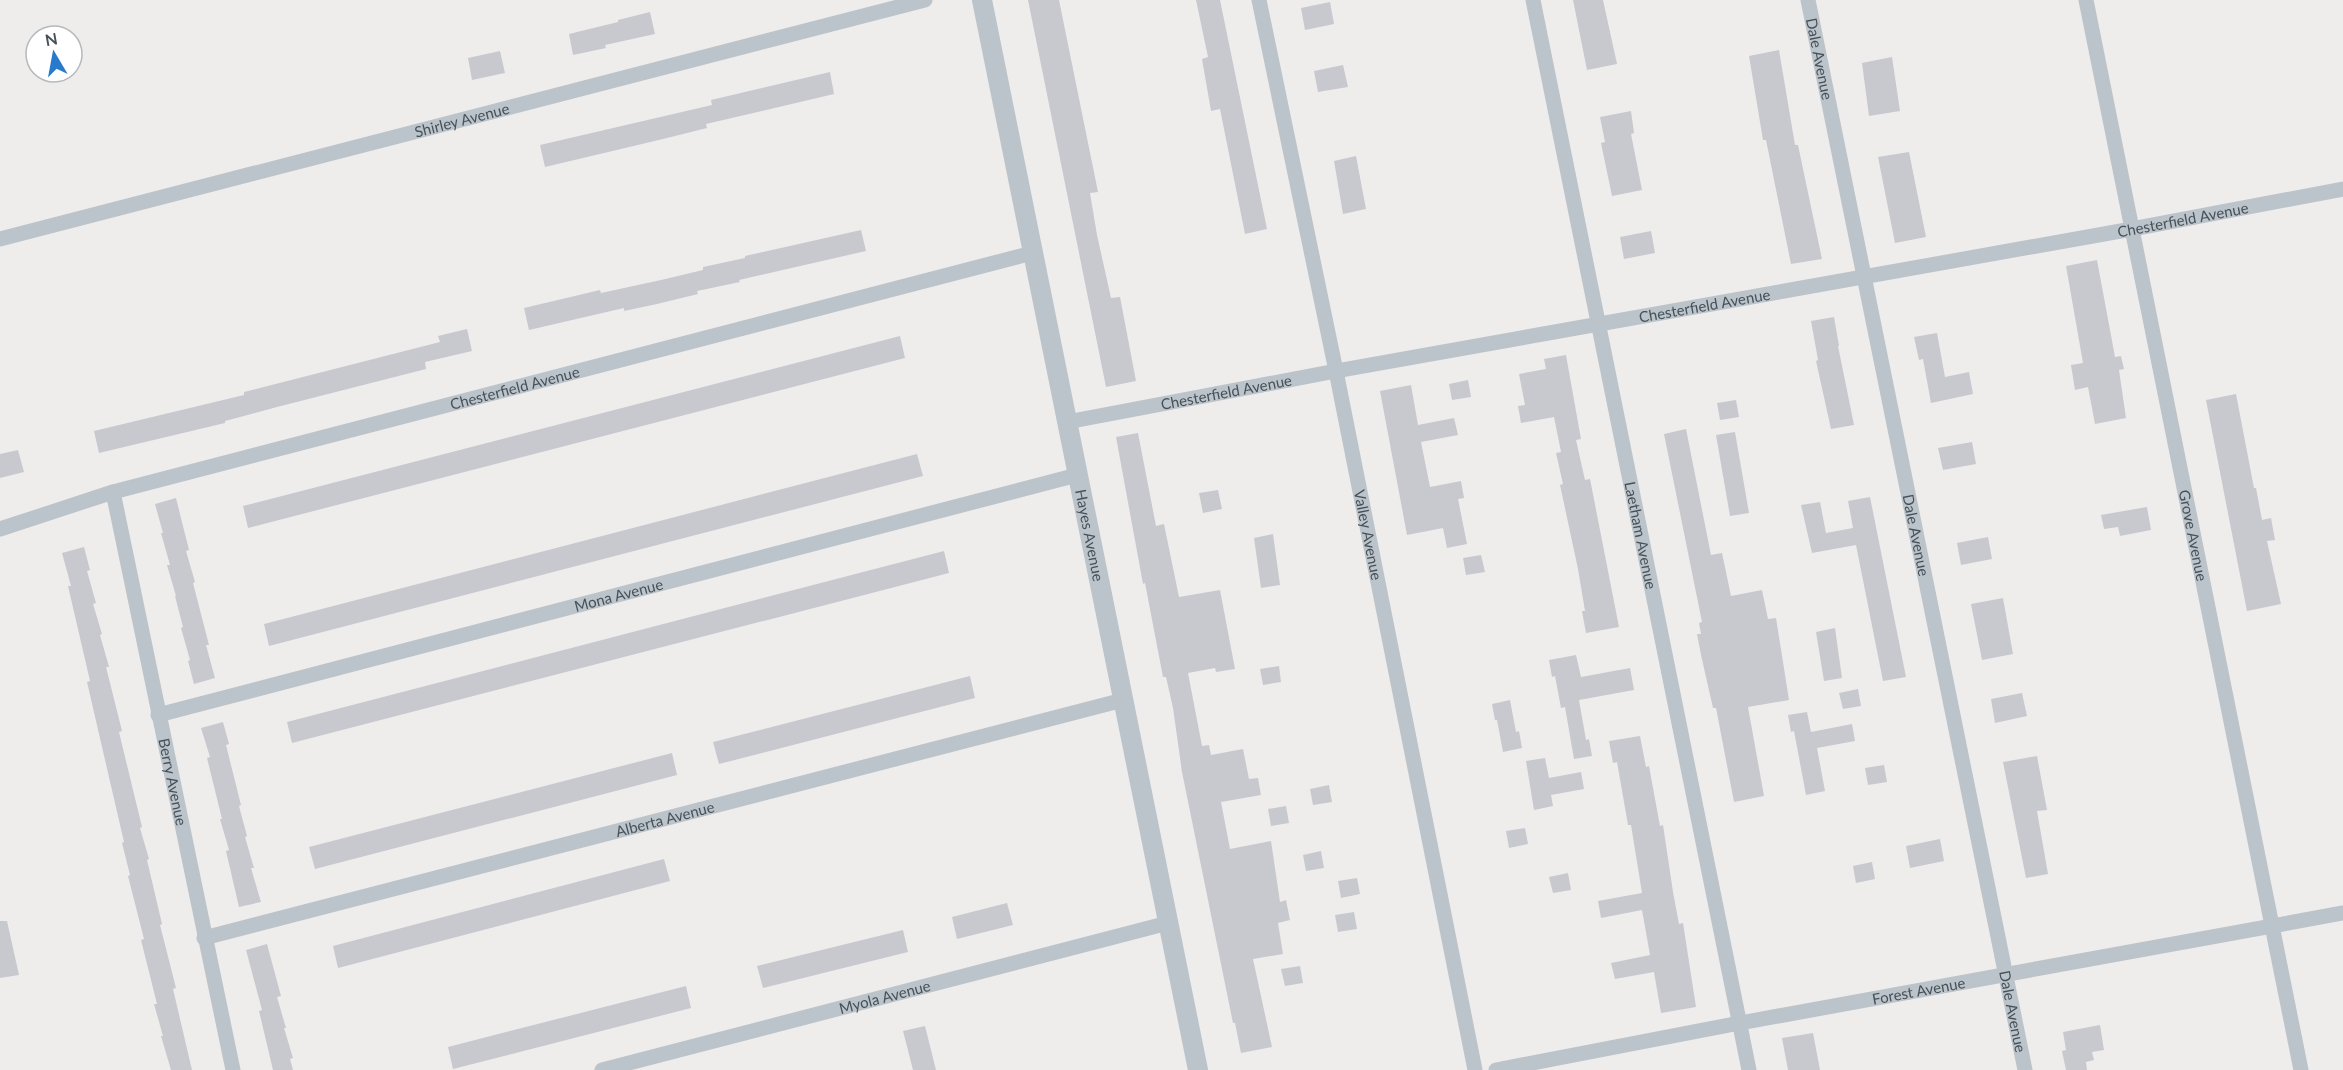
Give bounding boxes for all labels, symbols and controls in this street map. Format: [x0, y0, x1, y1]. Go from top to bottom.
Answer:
street label: Dale Avenue [1803, 16, 1837, 101]
north arrow [24, 24, 84, 84]
text: N [44, 28, 59, 49]
street label: Shirley Avenue [413, 99, 511, 141]
street label: Chesterfield Avenue [2116, 198, 2250, 240]
street label: Chesterfield Avenue [1637, 285, 1772, 326]
street label: Chesterfield Avenue [448, 362, 581, 413]
street label: Chesterfield Avenue [1159, 371, 1293, 413]
street label: Laetham Avenue [1621, 480, 1661, 591]
street label: Hayes Avenue [1072, 488, 1108, 583]
street label: Valley Avenue [1351, 488, 1386, 582]
street label: Grove Avenue [2176, 488, 2212, 583]
street label: Dale Avenue [1899, 493, 1934, 578]
street label: Mona Avenue [572, 574, 665, 615]
street label: Berry Avenue [155, 736, 191, 827]
street label: Alberta Avenue [613, 797, 716, 840]
street label: Dale Avenue [1996, 969, 2030, 1054]
street label: Forest Avenue [1871, 973, 1967, 1008]
street label: Myola Avenue [837, 976, 932, 1017]

